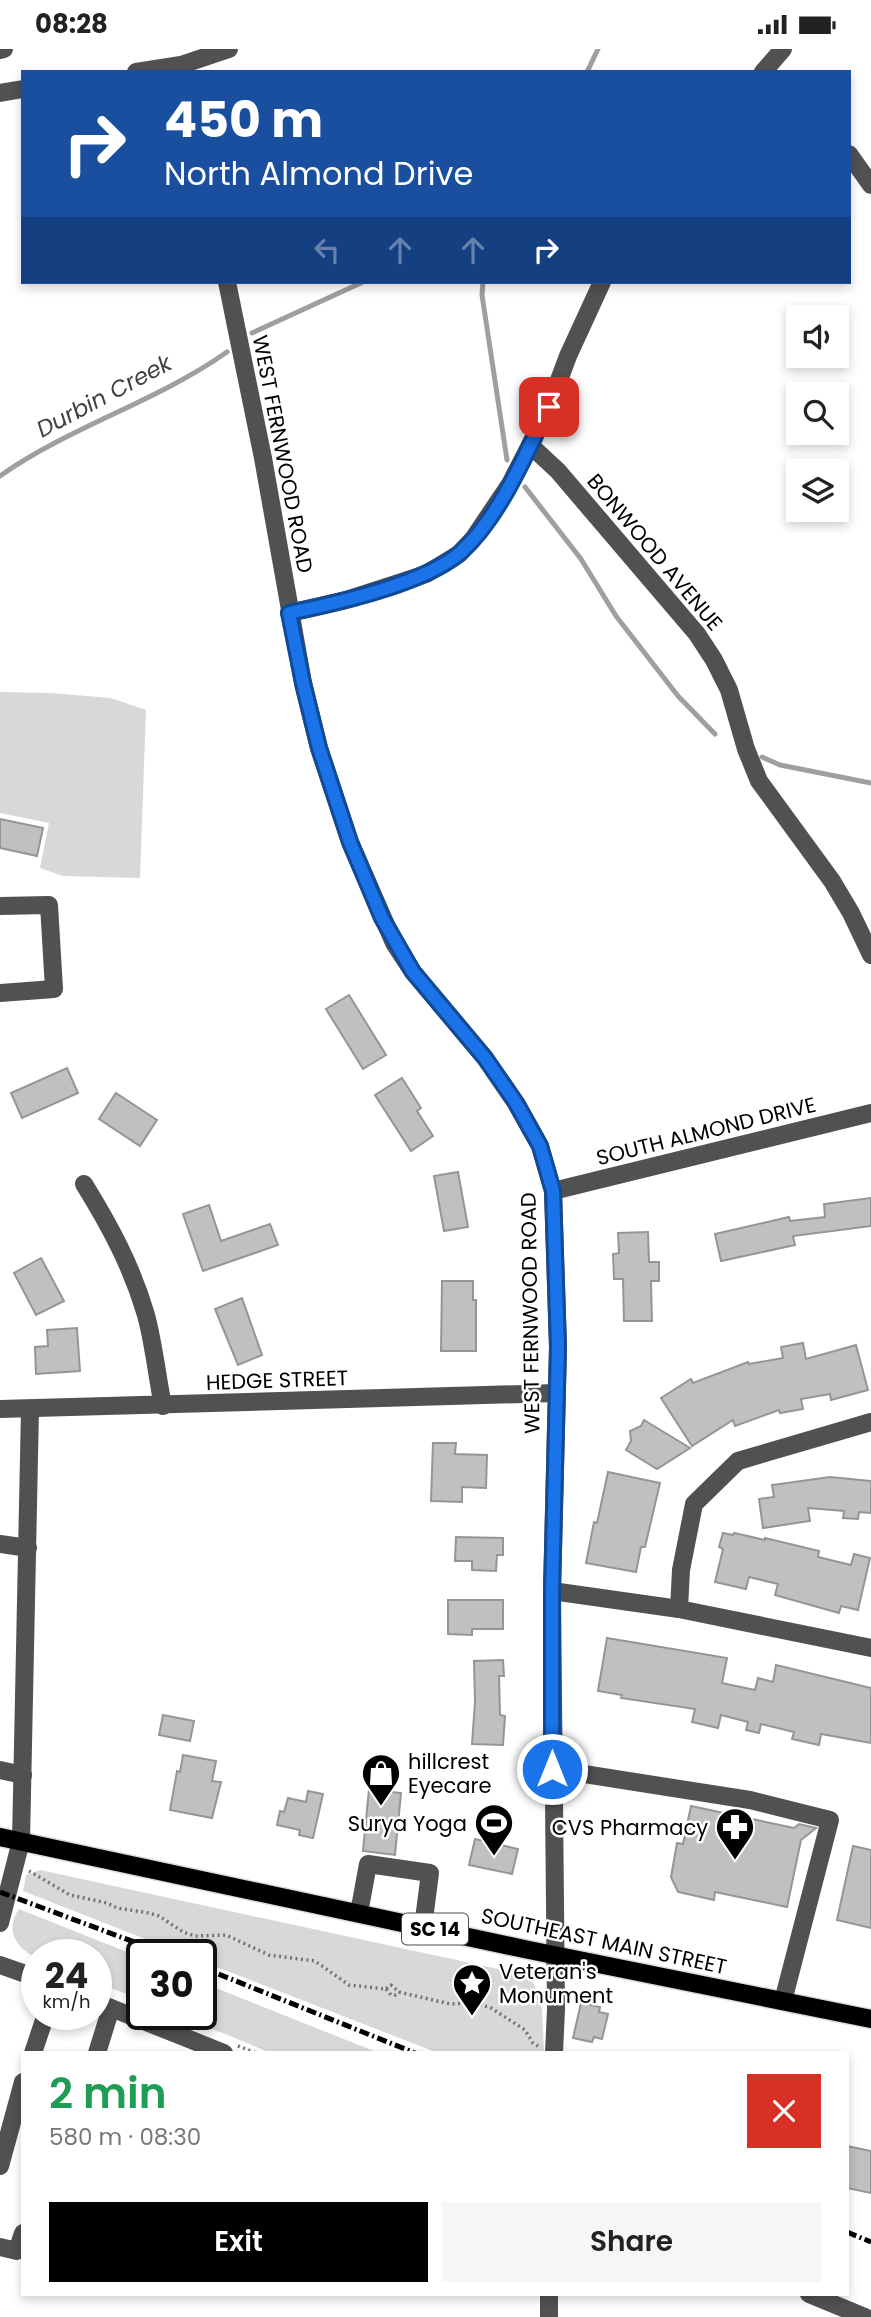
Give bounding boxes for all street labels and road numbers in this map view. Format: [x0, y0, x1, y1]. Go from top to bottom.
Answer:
street label: WEST FERNWOOD ROAD [246, 333, 320, 575]
street label: BONWOOD AVENUE [581, 467, 729, 637]
street label: SOUTH ALMOND DRIVE [593, 1090, 819, 1172]
street label: WEST FERNWOOD ROAD [513, 1192, 547, 1434]
street label: HEDGE STREET [205, 1363, 349, 1397]
street label: SOUTHEAST MAIN STREET [479, 1901, 729, 1981]
road number: SC 14 [402, 1913, 468, 1945]

